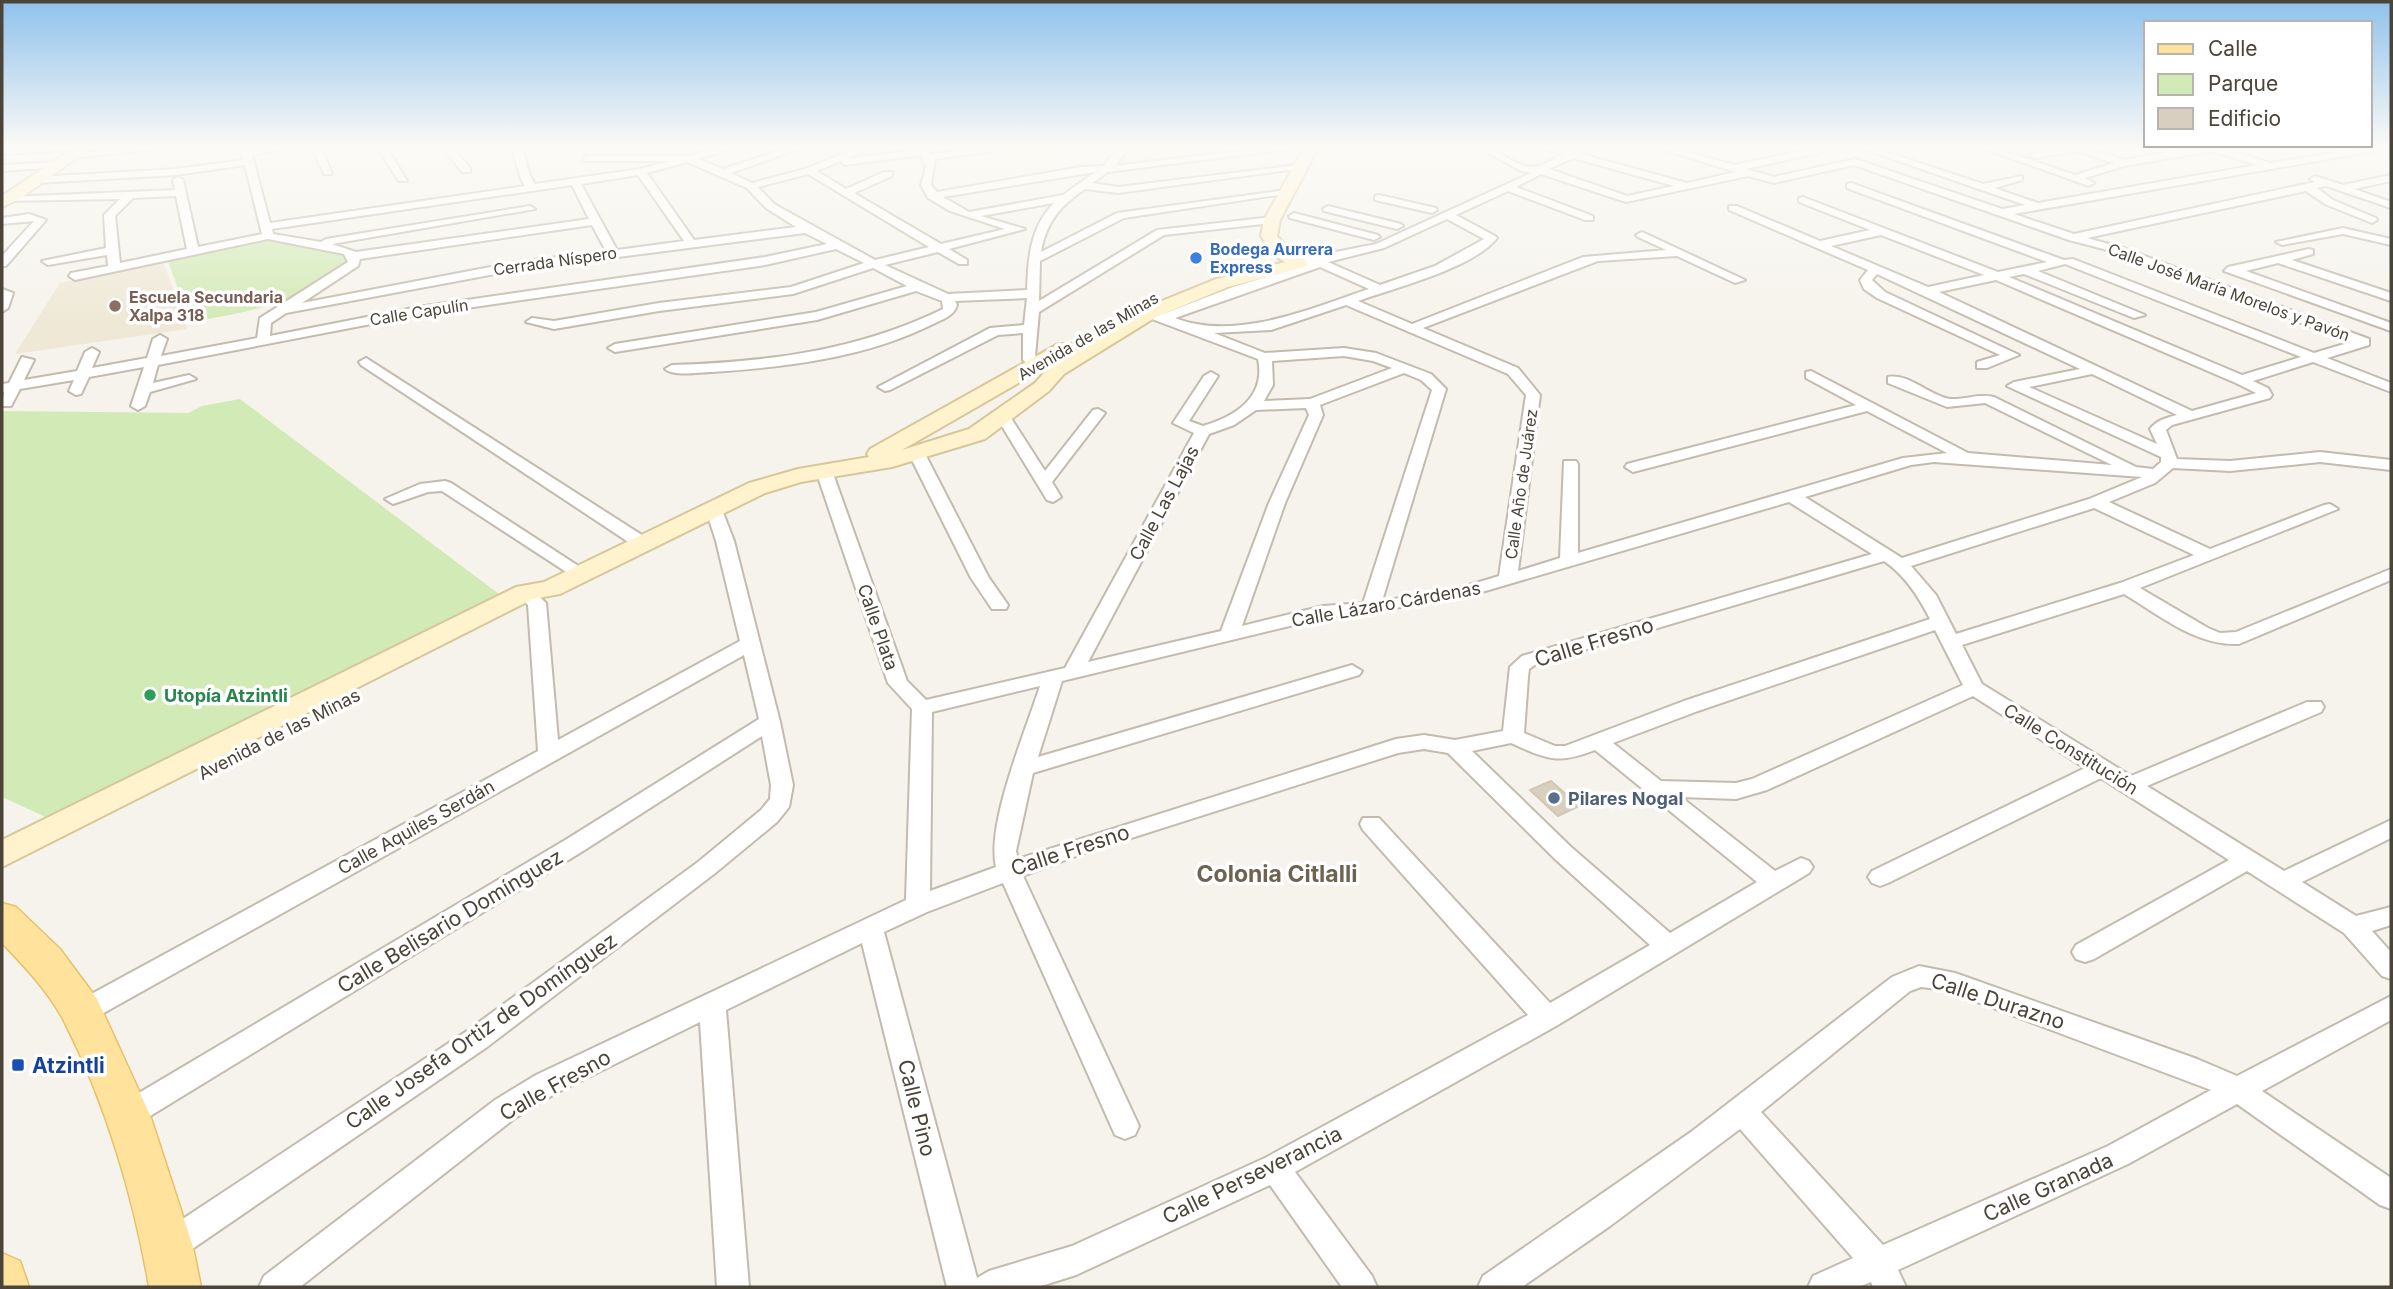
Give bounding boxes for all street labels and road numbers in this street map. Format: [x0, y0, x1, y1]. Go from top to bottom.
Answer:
street label: Calle José María Morelos y Pavón [2105, 239, 2353, 345]
street label: Cerrada Níspero [492, 242, 618, 280]
street label: Avenida de las Minas [1014, 288, 1162, 384]
street label: Calle Capulín [368, 294, 470, 330]
street label: Calle Año de Juárez [1501, 407, 1541, 561]
street label: Calle Las Lajas [1125, 442, 1203, 564]
street label: Calle Lázaro Cárdenas [1290, 577, 1482, 631]
street label: Calle Plata [853, 581, 903, 673]
street label: Calle Fresno [1531, 612, 1657, 672]
street label: Avenida de las Minas [194, 684, 364, 784]
street label: Calle Constitución [2000, 699, 2142, 799]
street label: Calle Aquiles Serdán [334, 775, 498, 879]
street label: Calle Fresno [1008, 819, 1132, 881]
street label: Calle Belisario Domínguez [333, 844, 567, 998]
street label: Calle Josefa Ortiz de Domínguez [340, 927, 622, 1135]
street label: Calle Durazno [1928, 968, 2068, 1034]
street label: Calle Fresno [495, 1044, 615, 1126]
street label: Calle Pino [893, 1057, 941, 1159]
street label: Calle Perseverancia [1158, 1121, 1346, 1229]
street label: Calle Granada [1979, 1147, 2117, 1227]

